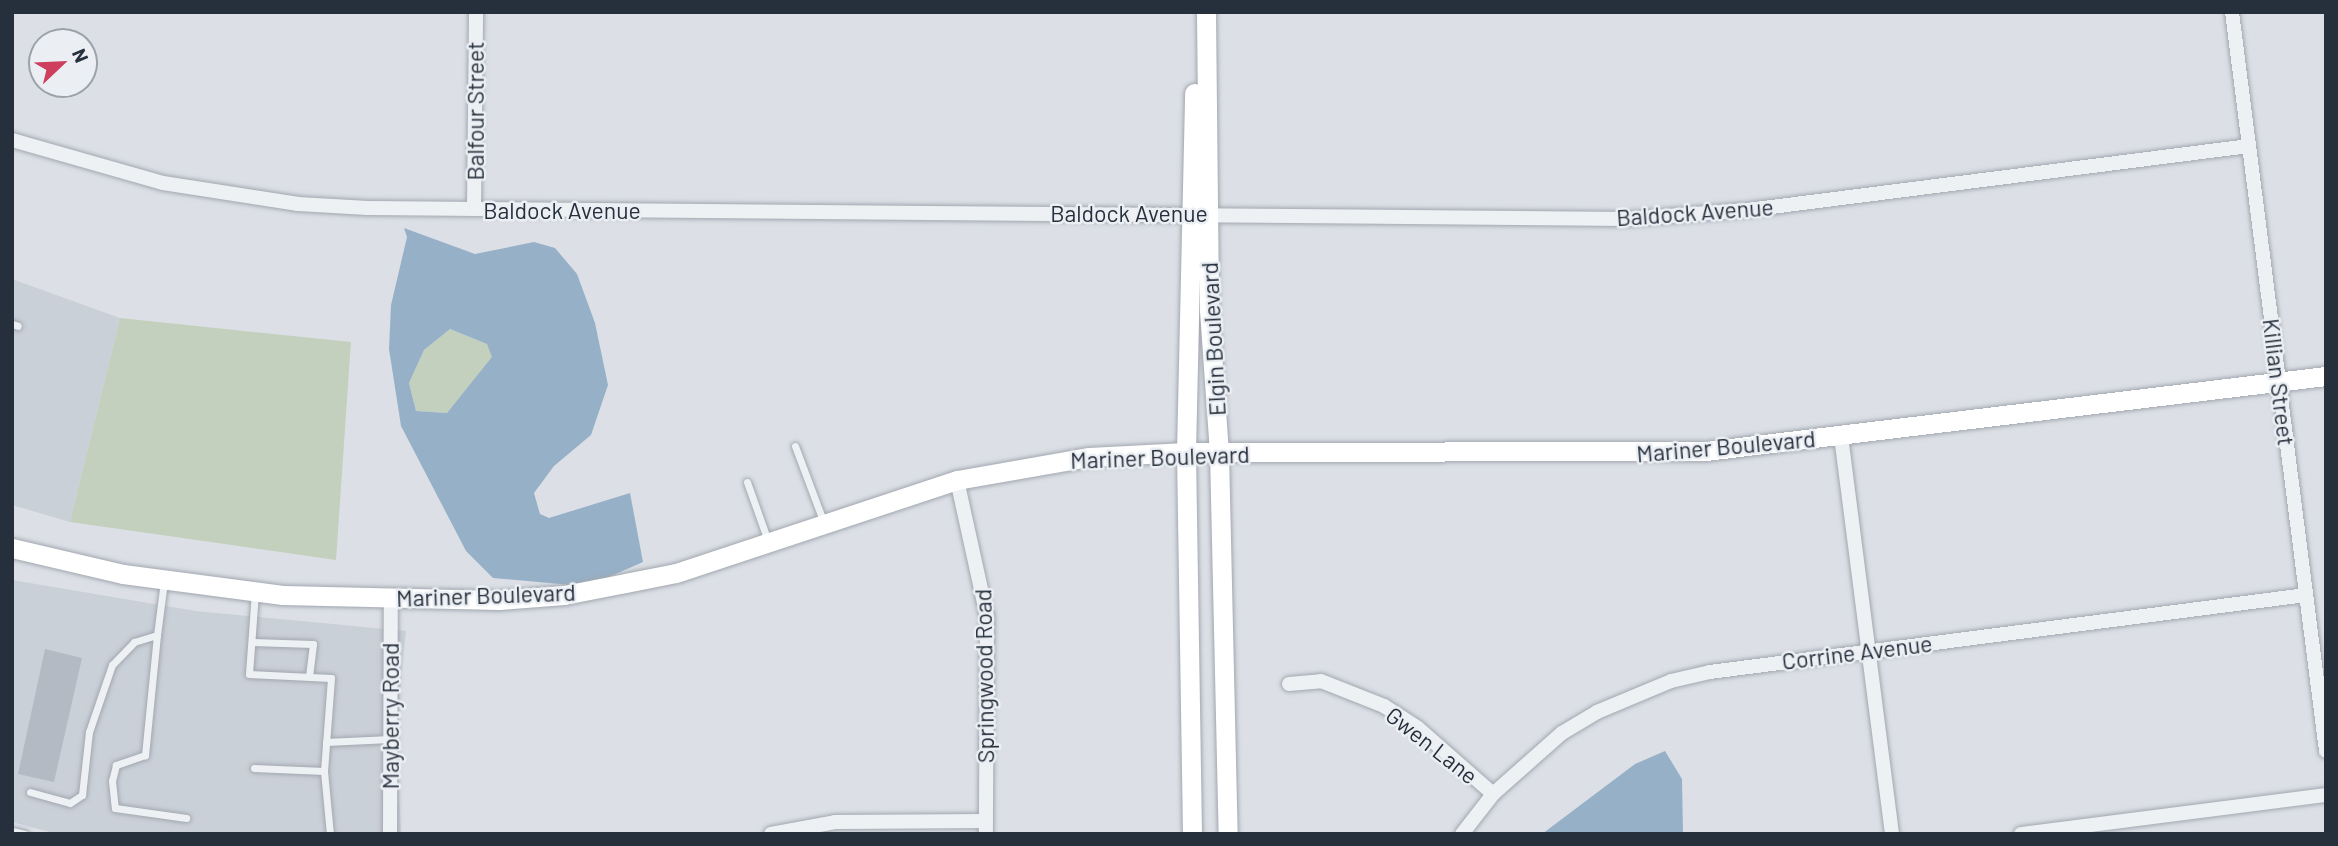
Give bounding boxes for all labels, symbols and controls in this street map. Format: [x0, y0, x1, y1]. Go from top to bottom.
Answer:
north arrow [28, 28, 98, 98]
street label: Balfour Street [461, 41, 489, 181]
text: N [68, 45, 94, 66]
street label: Baldock Avenue [1615, 193, 1775, 231]
street label: Baldock Avenue [483, 196, 641, 224]
street label: Baldock Avenue [1050, 199, 1208, 227]
street label: Elgin Boulevard [1195, 261, 1231, 417]
street label: Killian Street [2258, 317, 2300, 447]
street label: Mariner Boulevard [1635, 424, 1817, 468]
street label: Mariner Boulevard [1070, 440, 1250, 474]
street label: Mariner Boulevard [396, 578, 576, 612]
street label: Springwood Road [969, 589, 999, 763]
street label: Corrine Avenue [1780, 629, 1934, 675]
street label: Mayberry Road [376, 643, 404, 789]
street label: Gwen Lane [1381, 701, 1483, 789]

